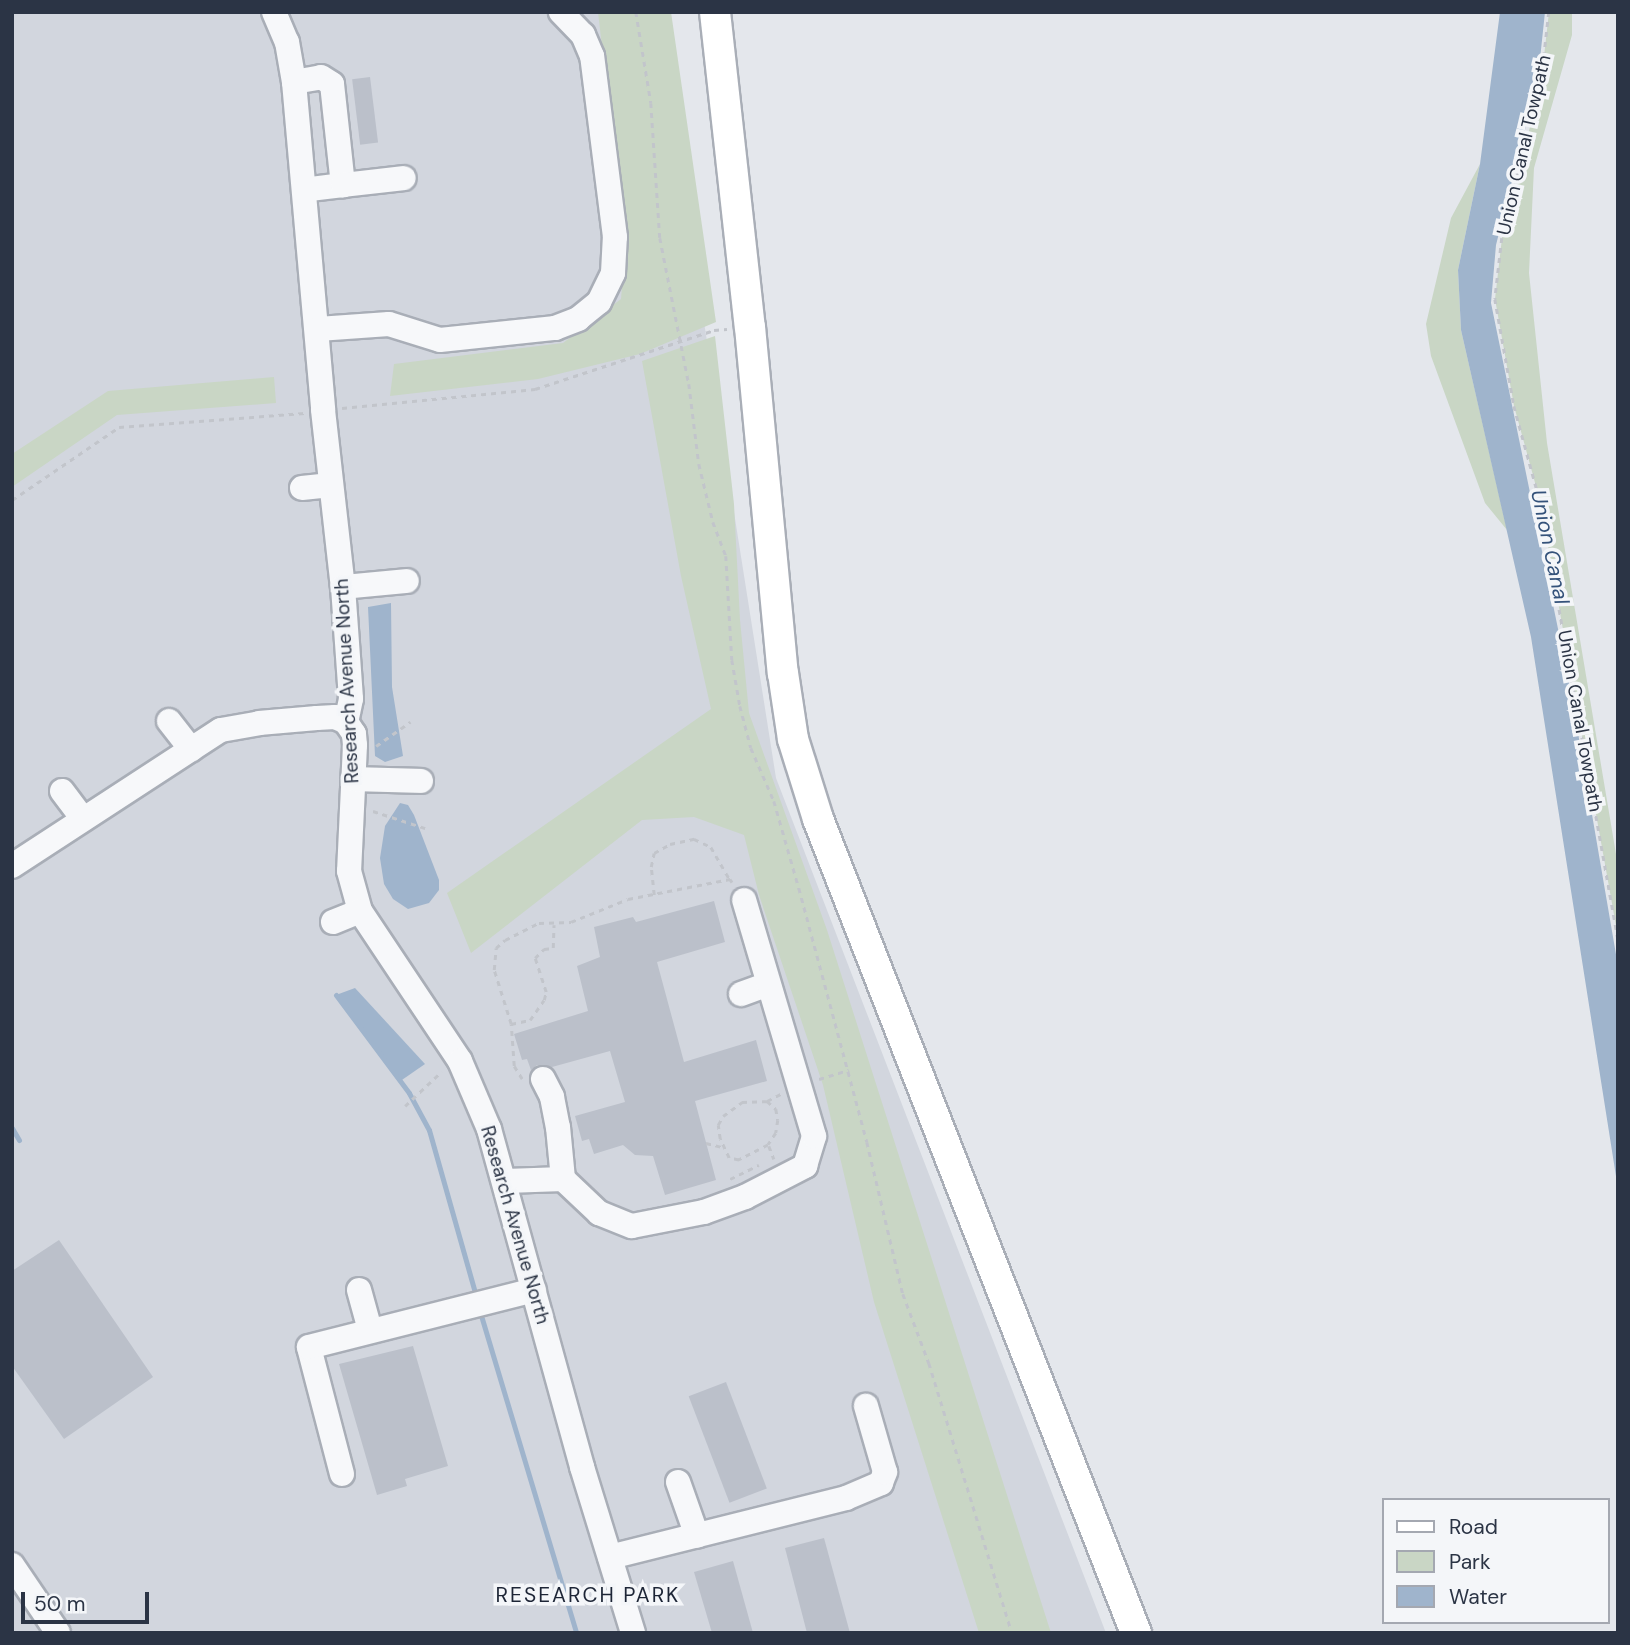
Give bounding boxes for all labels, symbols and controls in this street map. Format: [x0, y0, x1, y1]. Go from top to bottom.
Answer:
street label: Union Canal Towpath [1492, 53, 1556, 237]
water label: Union Canal [1526, 487, 1574, 607]
street label: Research Avenue North [330, 578, 364, 784]
street label: Union Canal Towpath [1553, 628, 1607, 814]
street label: Research Avenue North [476, 1123, 554, 1327]
legend [1382, 1498, 1609, 1624]
text: Road [1449, 1513, 1498, 1541]
text: Park [1449, 1548, 1490, 1576]
scale bar [24, 1578, 152, 1622]
district label: RESEARCH PARK [497, 1582, 679, 1608]
text: Water [1449, 1583, 1507, 1611]
text: 50 m [34, 1590, 85, 1618]

